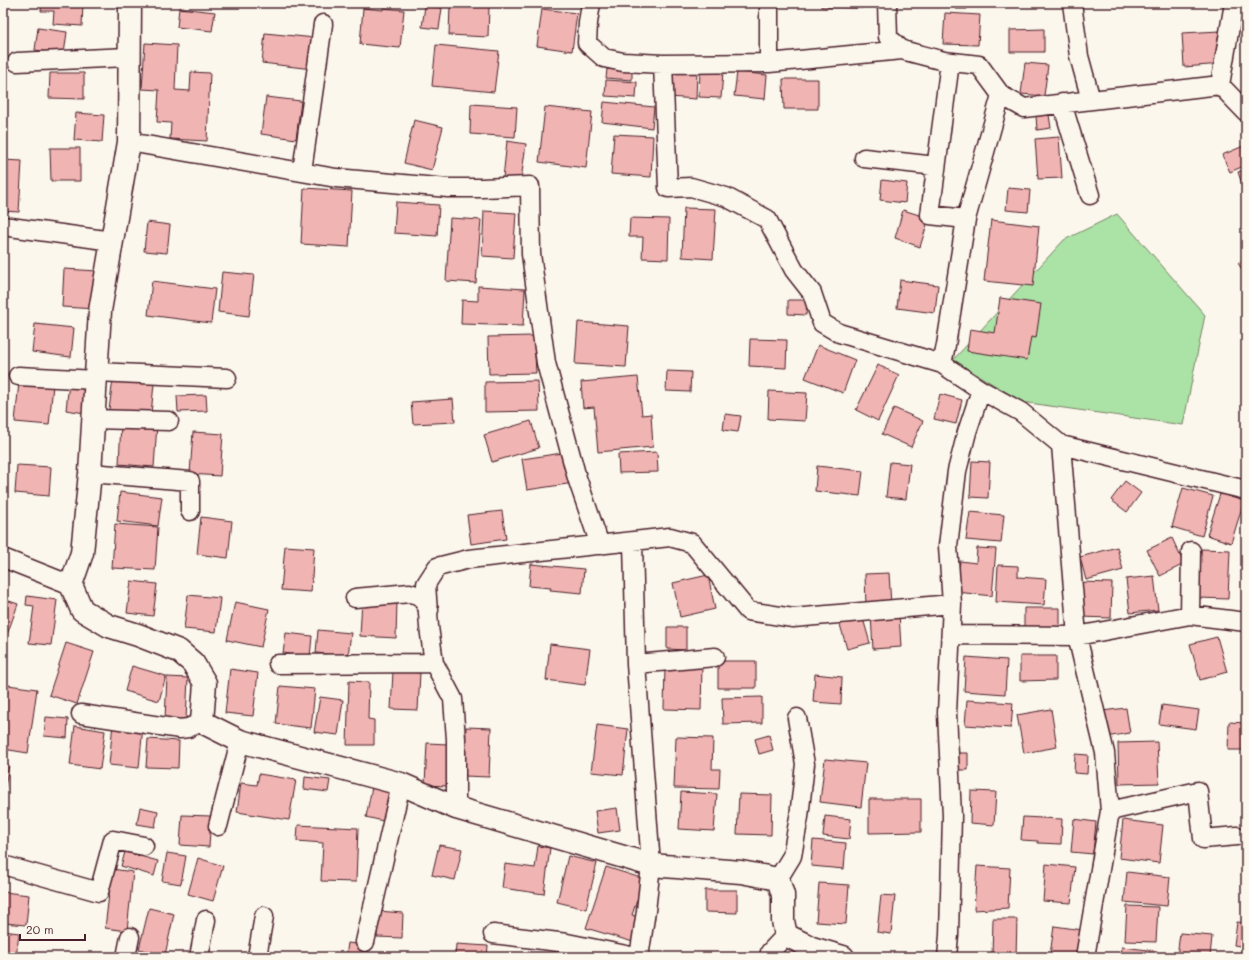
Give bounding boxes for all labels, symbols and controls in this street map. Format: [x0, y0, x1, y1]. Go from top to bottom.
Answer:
scale bar [20, 916, 85, 942]
text: 20 m [26, 921, 54, 937]

